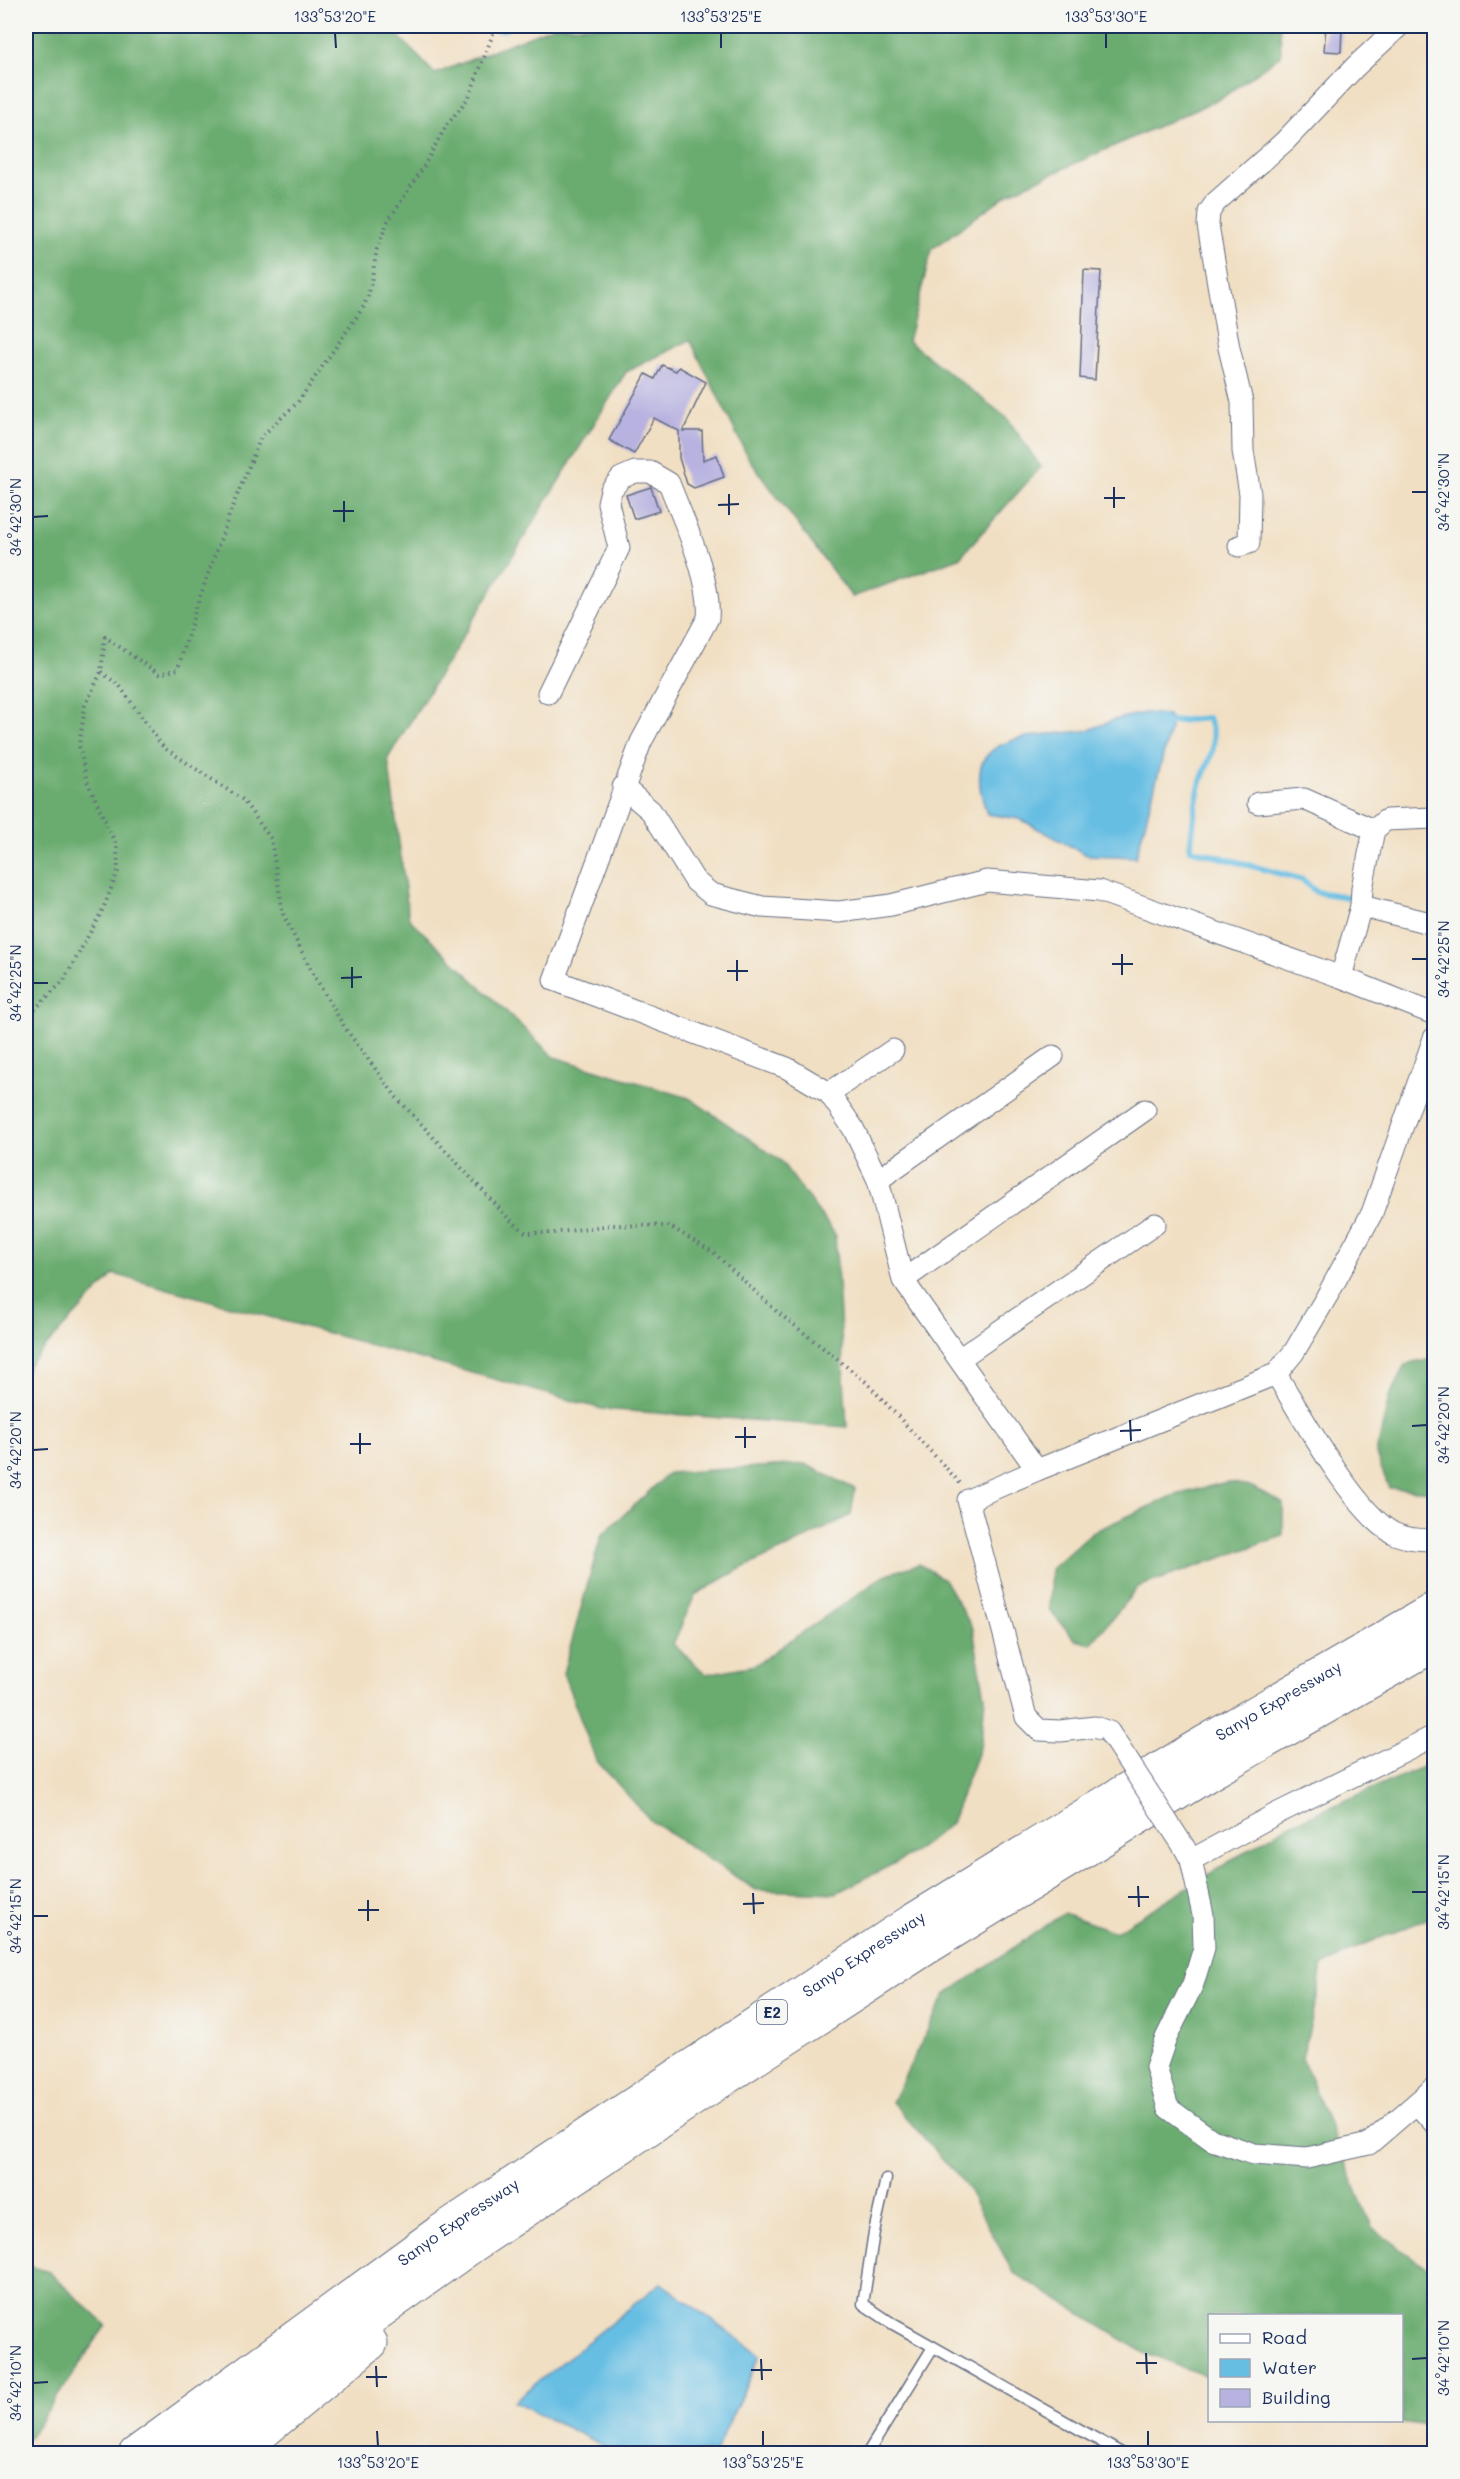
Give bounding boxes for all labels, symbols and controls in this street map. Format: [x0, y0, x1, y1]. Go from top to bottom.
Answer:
text: 133°53'20"E [294, 6, 377, 26]
text: 133°53'25"E [680, 6, 762, 26]
text: 133°53'30"E [1065, 6, 1148, 26]
text: 34°42'30"N [1433, 453, 1453, 531]
text: 34°42'30"N [5, 478, 25, 556]
text: 34°42'25"N [1433, 920, 1453, 998]
text: 34°42'25"N [5, 944, 25, 1022]
text: 34°42'20"N [1433, 1386, 1453, 1464]
text: 34°42'20"N [5, 1411, 25, 1489]
street label: Sanyo Expressway [1211, 1655, 1345, 1744]
text: 34°42'15"N [1433, 1854, 1453, 1930]
text: 34°42'15"N [5, 1878, 25, 1954]
street label: Sanyo Expressway [798, 1905, 928, 2001]
road number: E2 [757, 2000, 787, 2024]
street label: Sanyo Expressway [393, 2172, 522, 2270]
legend [1208, 2314, 1403, 2422]
text: 34°42'10"N [1433, 2320, 1453, 2396]
text: Road [1262, 2325, 1307, 2349]
text: 34°42'10"N [5, 2345, 25, 2421]
text: Water [1262, 2355, 1317, 2379]
text: Building [1262, 2385, 1330, 2409]
text: 133°53'20"E [337, 2452, 420, 2472]
text: 133°53'25"E [722, 2452, 804, 2472]
text: 133°53'30"E [1107, 2452, 1190, 2472]

